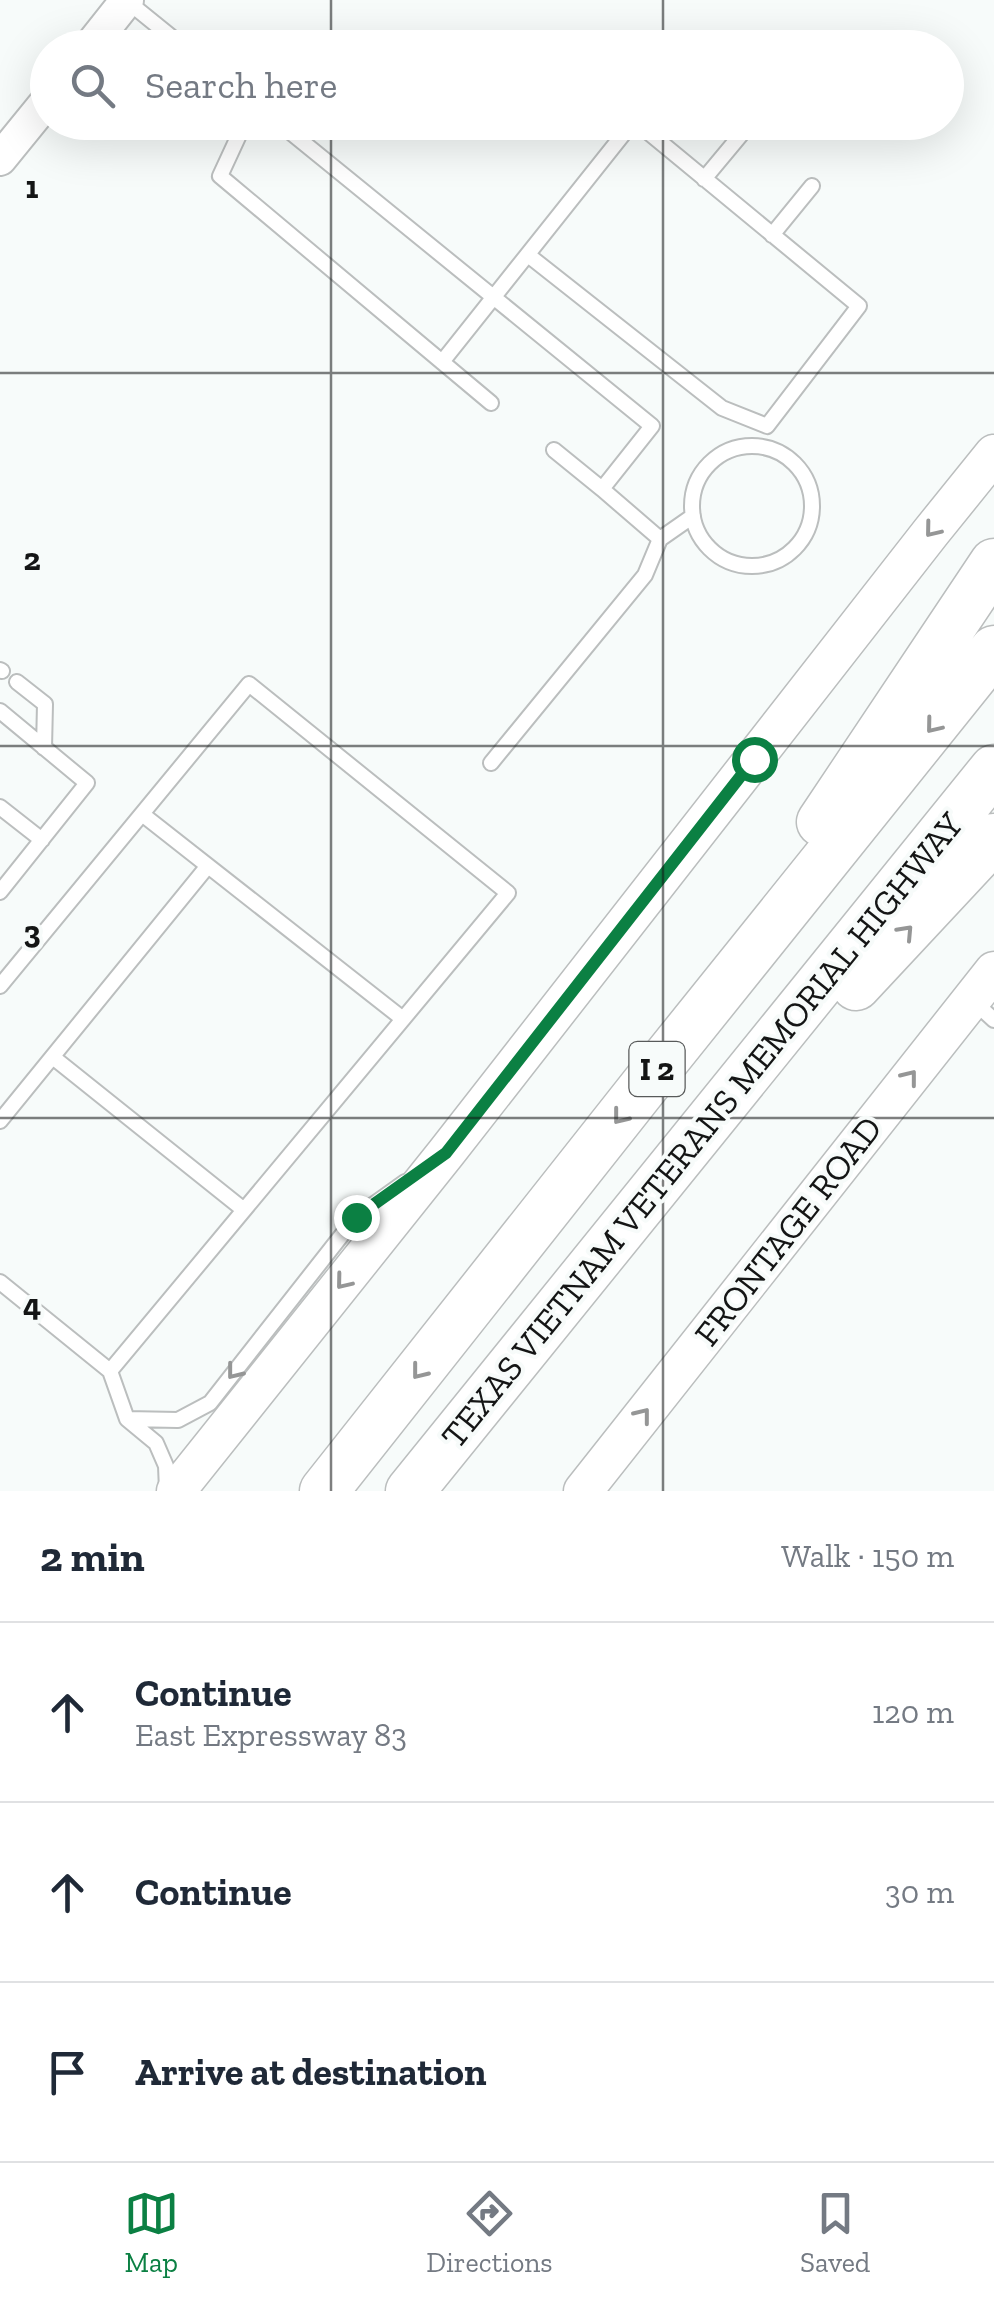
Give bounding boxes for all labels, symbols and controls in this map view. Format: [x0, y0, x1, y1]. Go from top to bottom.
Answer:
search box [30, 30, 964, 140]
icon: search [65, 58, 120, 113]
text: Search here [145, 62, 337, 108]
text: 1 [26, 168, 39, 206]
one-way arrow [927, 519, 944, 537]
text: 2 [23, 540, 41, 578]
one-way arrow [927, 715, 945, 733]
route start [732, 737, 778, 783]
street label: TEXAS VIETNAM VETERANS MEMORIAL HIGHWAY [432, 804, 972, 1456]
text: 3 [23, 913, 41, 951]
one-way arrow [894, 925, 912, 943]
road number: I 2 [630, 1042, 684, 1096]
one-way arrow [898, 1071, 916, 1089]
one-way arrow [614, 1105, 632, 1123]
street label: FRONTAGE ROAD [685, 1108, 891, 1354]
route end [334, 1195, 380, 1241]
one-way arrow [338, 1270, 355, 1288]
text: 4 [23, 1286, 41, 1324]
one-way arrow [229, 1360, 246, 1378]
one-way arrow [413, 1361, 431, 1379]
one-way arrow [631, 1408, 649, 1426]
text: 2 min [40, 1531, 145, 1582]
text: Walk · 150 m [781, 1537, 954, 1575]
text: Continue [135, 1670, 292, 1716]
icon: ahead [40, 1685, 95, 1740]
text: 120 m [872, 1693, 954, 1731]
text: East Expressway 83 [135, 1716, 407, 1754]
icon: ahead [40, 1865, 95, 1920]
text: Continue [135, 1869, 292, 1915]
text: 30 m [885, 1873, 954, 1911]
icon: arrive [40, 2045, 95, 2100]
text: Arrive at destination [135, 2049, 486, 2095]
tab: Map [124, 2186, 179, 2279]
tab: Directions [426, 2186, 553, 2279]
tab: Saved [800, 2186, 870, 2279]

